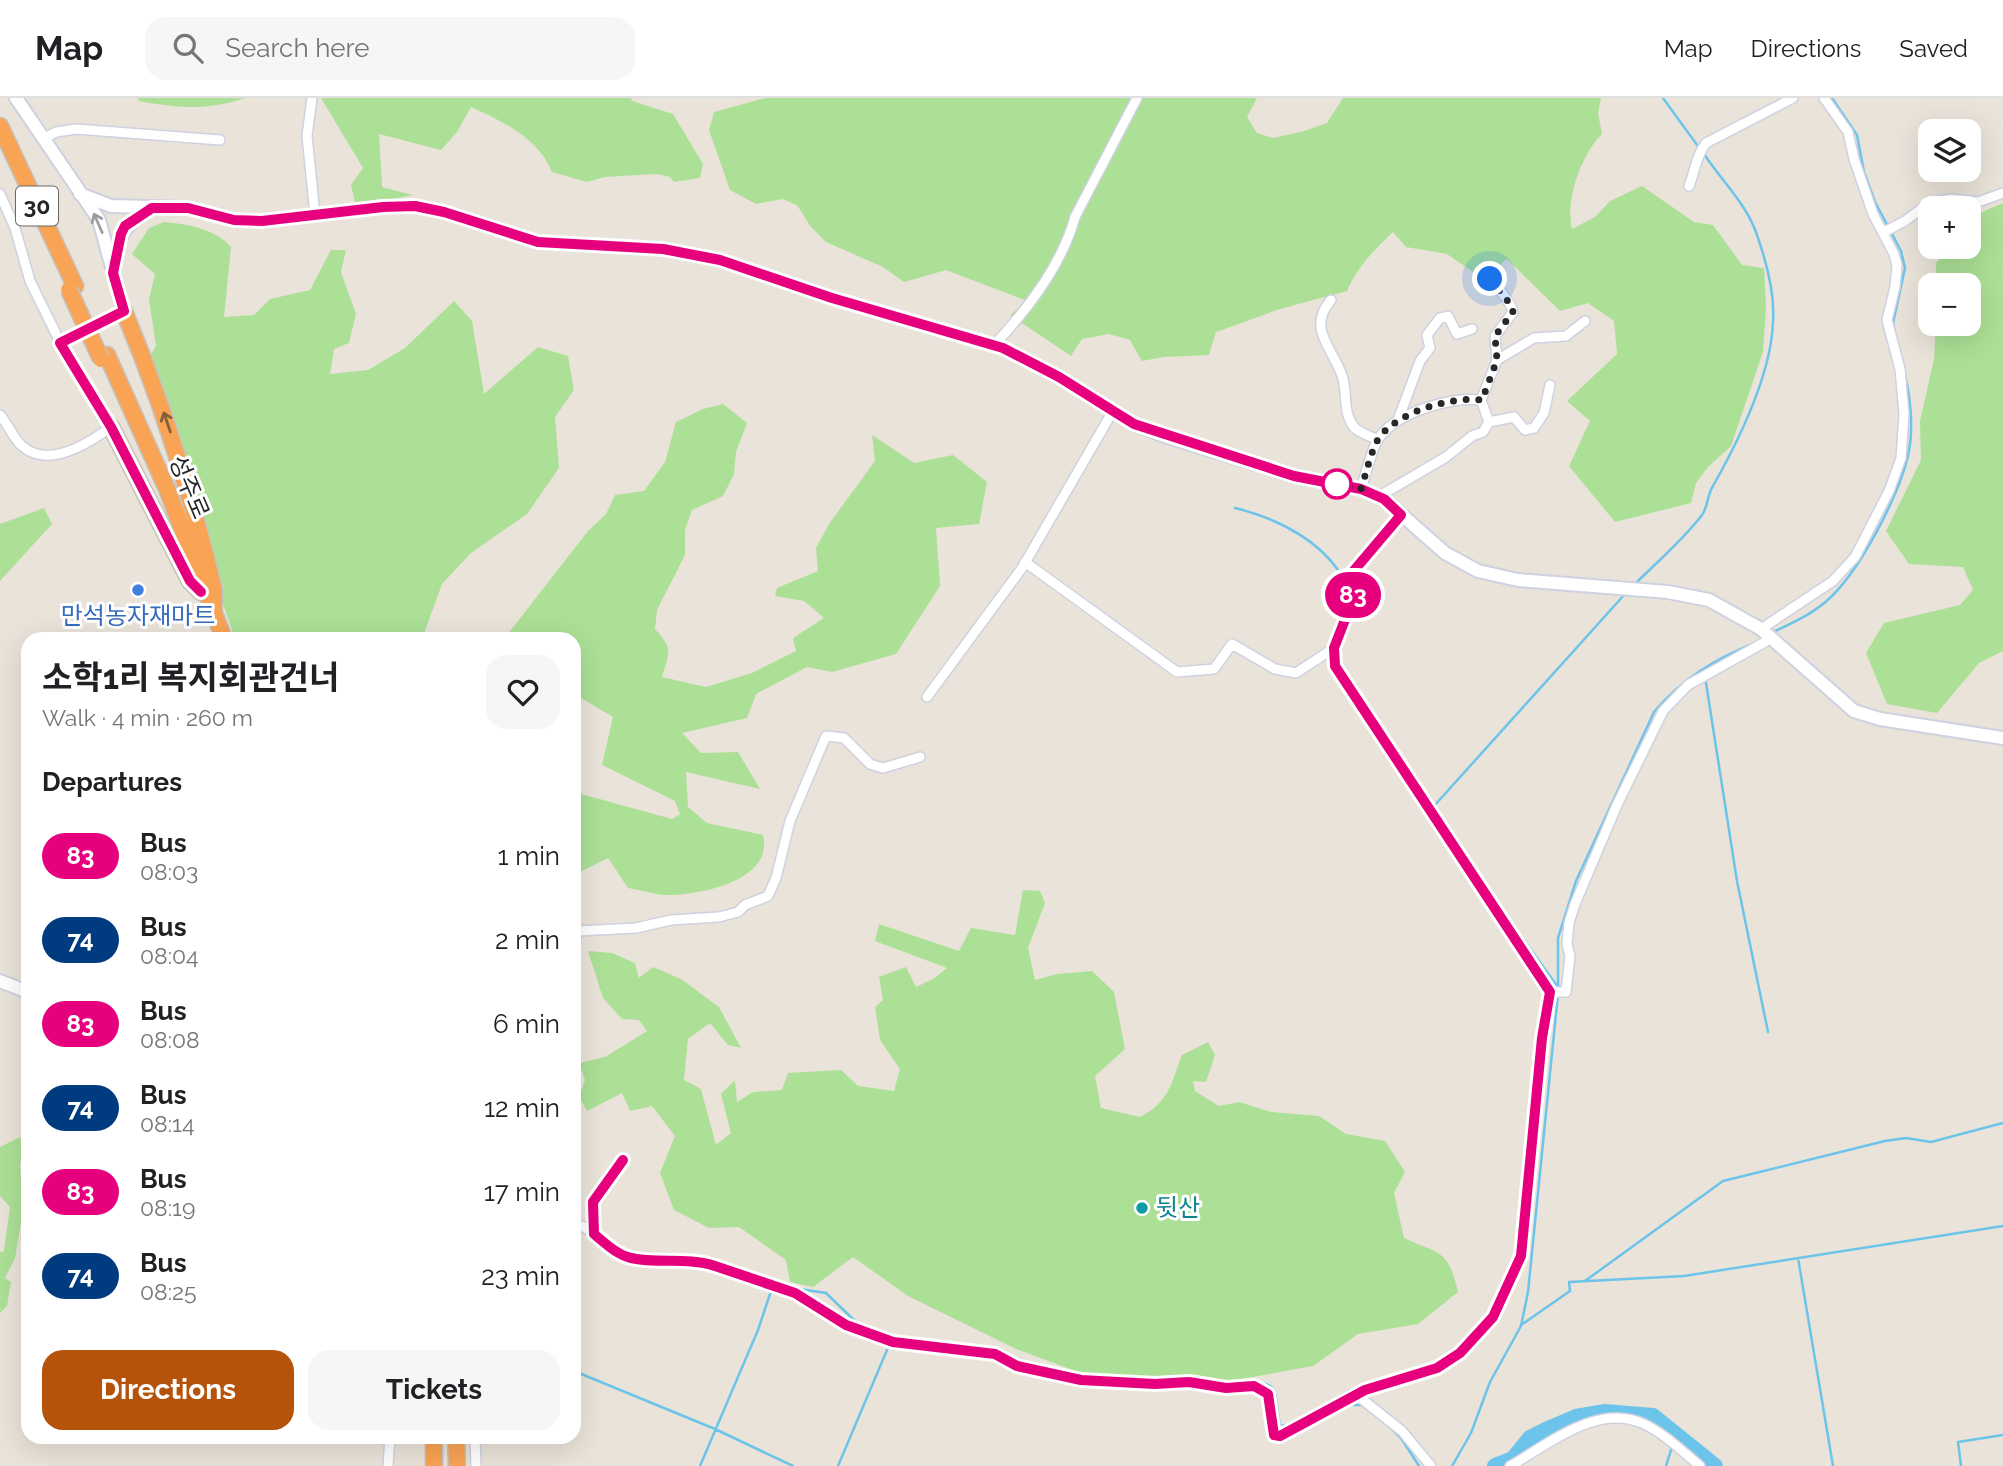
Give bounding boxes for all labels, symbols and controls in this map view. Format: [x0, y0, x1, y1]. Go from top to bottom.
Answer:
search box [145, 17, 635, 80]
text: Map [35, 29, 103, 68]
icon: search [169, 29, 207, 67]
text: Search here [225, 33, 370, 63]
text: Map [1664, 34, 1713, 63]
text: Directions [1751, 34, 1861, 63]
text: Saved [1899, 34, 1968, 63]
map controls [1918, 119, 1981, 336]
button: layers [1918, 119, 1981, 182]
road number: 30 [16, 186, 58, 226]
button: + [1918, 196, 1981, 259]
one-way arrow [91, 213, 104, 234]
your location [1472, 261, 1507, 296]
button: − [1918, 273, 1981, 336]
one-way arrow [160, 412, 172, 434]
street label: 성주로 [163, 451, 216, 523]
unlabelled marker [1322, 469, 1352, 499]
line badge: 83 [1322, 572, 1384, 618]
text: 83 [1339, 580, 1367, 609]
marker: 만석농자재마트 [130, 582, 146, 598]
place label: 만석농자재마트 [61, 601, 215, 630]
button: heart [486, 655, 560, 729]
text: 소학1리 복지회관건너 [42, 658, 339, 697]
text: Walk · 4 min · 260 m [42, 704, 253, 731]
text: Departures [42, 767, 182, 797]
text: Bus [140, 828, 187, 858]
text: 83 [67, 841, 94, 870]
text: 1 min [498, 841, 560, 871]
text: 08:03 [140, 858, 198, 885]
text: Bus [140, 912, 187, 942]
text: 74 [67, 925, 94, 954]
text: 2 min [495, 925, 560, 955]
text: 08:04 [140, 942, 199, 969]
text: Bus [140, 996, 187, 1026]
text: 83 [67, 1009, 94, 1038]
text: 6 min [493, 1009, 560, 1039]
text: 08:08 [140, 1026, 200, 1053]
text: Bus [140, 1080, 187, 1110]
text: 74 [67, 1093, 94, 1122]
text: 12 min [484, 1093, 560, 1123]
text: 08:14 [140, 1110, 194, 1137]
text: Bus [140, 1164, 187, 1194]
text: 83 [67, 1177, 94, 1206]
text: 17 min [484, 1177, 560, 1207]
place label: 뒷산 [1156, 1193, 1200, 1222]
text: 08:19 [140, 1194, 195, 1221]
marker: 뒷산 [1134, 1200, 1150, 1216]
text: Bus [140, 1248, 187, 1278]
text: 74 [67, 1261, 94, 1290]
text: 23 min [481, 1261, 560, 1291]
text: 08:25 [140, 1278, 197, 1305]
button: Directions [42, 1350, 294, 1430]
button: Tickets [308, 1350, 560, 1430]

